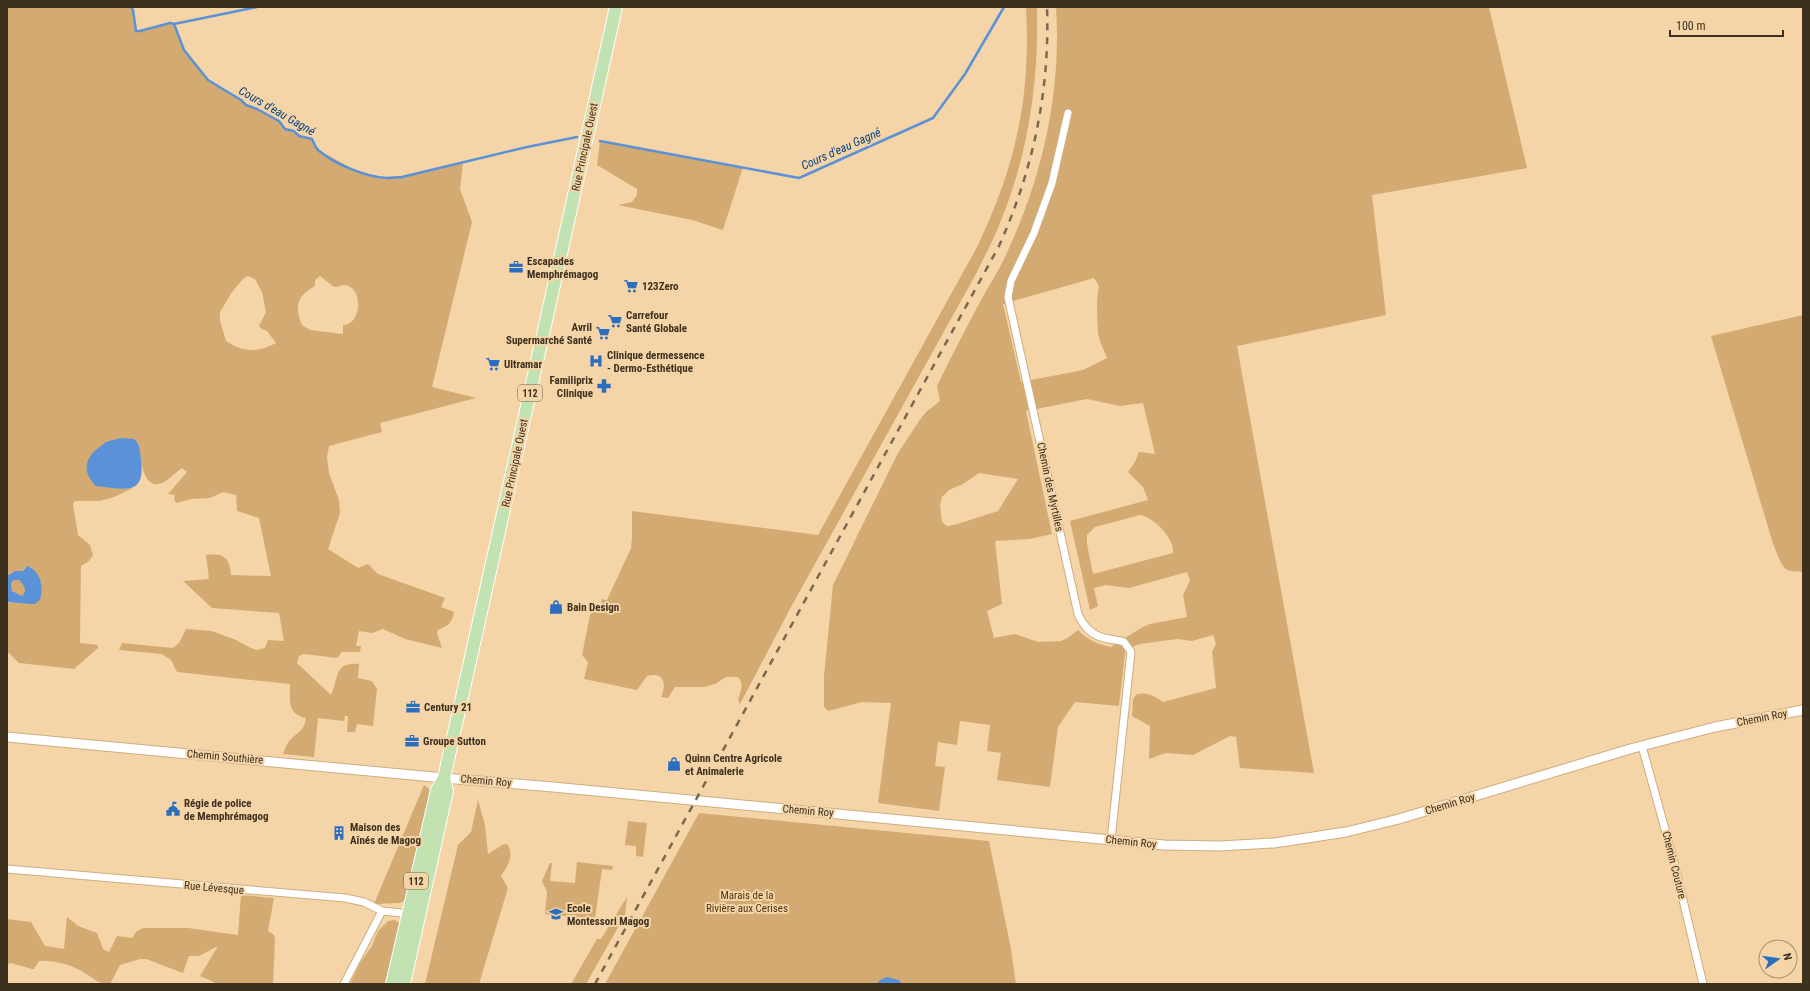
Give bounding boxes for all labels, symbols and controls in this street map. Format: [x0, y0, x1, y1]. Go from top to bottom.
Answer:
scale bar [1670, 12, 1783, 38]
text: 100 m [1676, 19, 1706, 33]
water label: Cours d'eau Gagné [236, 83, 318, 139]
street label: Rue Principale Ouest [569, 102, 601, 192]
water label: Cours d'eau Gagné [799, 125, 884, 173]
place label: Escapades Memphrémagog [527, 255, 598, 281]
office icon: Escapades Memphrémagog [508, 259, 524, 275]
supermarket icon: 123Zero [623, 278, 639, 294]
place label: 123Zero [642, 280, 679, 293]
place label: Carrefour Santé Globale [626, 309, 687, 335]
supermarket icon: Carrefour Santé Globale [607, 313, 623, 329]
place label: Avril Supermarché Santé [506, 321, 592, 347]
supermarket icon: Avril Supermarché Santé [595, 325, 611, 341]
place label: Clinique dermessence - Dermo-Esthétique [607, 349, 704, 375]
hospital icon: Clinique dermessence - Dermo-Esthétique [588, 353, 604, 369]
supermarket icon: Ultramar [485, 356, 501, 372]
place label: Ultramar [504, 358, 542, 371]
place label: Familiprix Clinique [549, 374, 593, 400]
pharmacy icon: Familiprix Clinique [596, 378, 612, 394]
road number: 112 [518, 385, 542, 401]
street label: Rue Principale Ouest [499, 418, 531, 508]
street label: Chemin des Myrtilles [1034, 441, 1066, 533]
shop icon: Bain Design [548, 599, 564, 615]
place label: Bain Design [567, 601, 619, 614]
office icon: Century 21 [405, 699, 421, 715]
place label: Century 21 [424, 701, 472, 714]
street label: Chemin Roy [1736, 707, 1789, 729]
office icon: Groupe Sutton [404, 733, 420, 749]
place label: Groupe Sutton [423, 735, 486, 748]
street label: Chemin Southière [186, 747, 264, 767]
place label: Quinn Centre Agricole et Animalerie [685, 752, 782, 778]
shop icon: Quinn Centre Agricole et Animalerie [666, 756, 682, 772]
street label: Chemin Roy [460, 772, 512, 790]
street label: Chemin Roy [1424, 790, 1477, 818]
place label: Régie de police de Memphrémagog [184, 797, 269, 823]
public building icon: Régie de police de Memphrémagog [165, 801, 181, 817]
street label: Chemin Roy [782, 802, 834, 820]
place label: Maison des Aînés de Magog [350, 821, 421, 847]
building icon: Maison des Aînés de Magog [331, 825, 347, 841]
street label: Chemin Couture [1659, 830, 1689, 900]
street label: Chemin Roy [1105, 833, 1158, 851]
road number: 112 [404, 873, 428, 889]
street label: Rue Lévesque [184, 879, 244, 897]
park label: Marais de la Rivière aux Cerises [706, 889, 788, 915]
place label: Ecole Montessori Magog [567, 902, 649, 928]
school or university icon: Ecole Montessori Magog [548, 906, 564, 922]
north arrow [1758, 939, 1798, 979]
text: N [1780, 952, 1794, 962]

